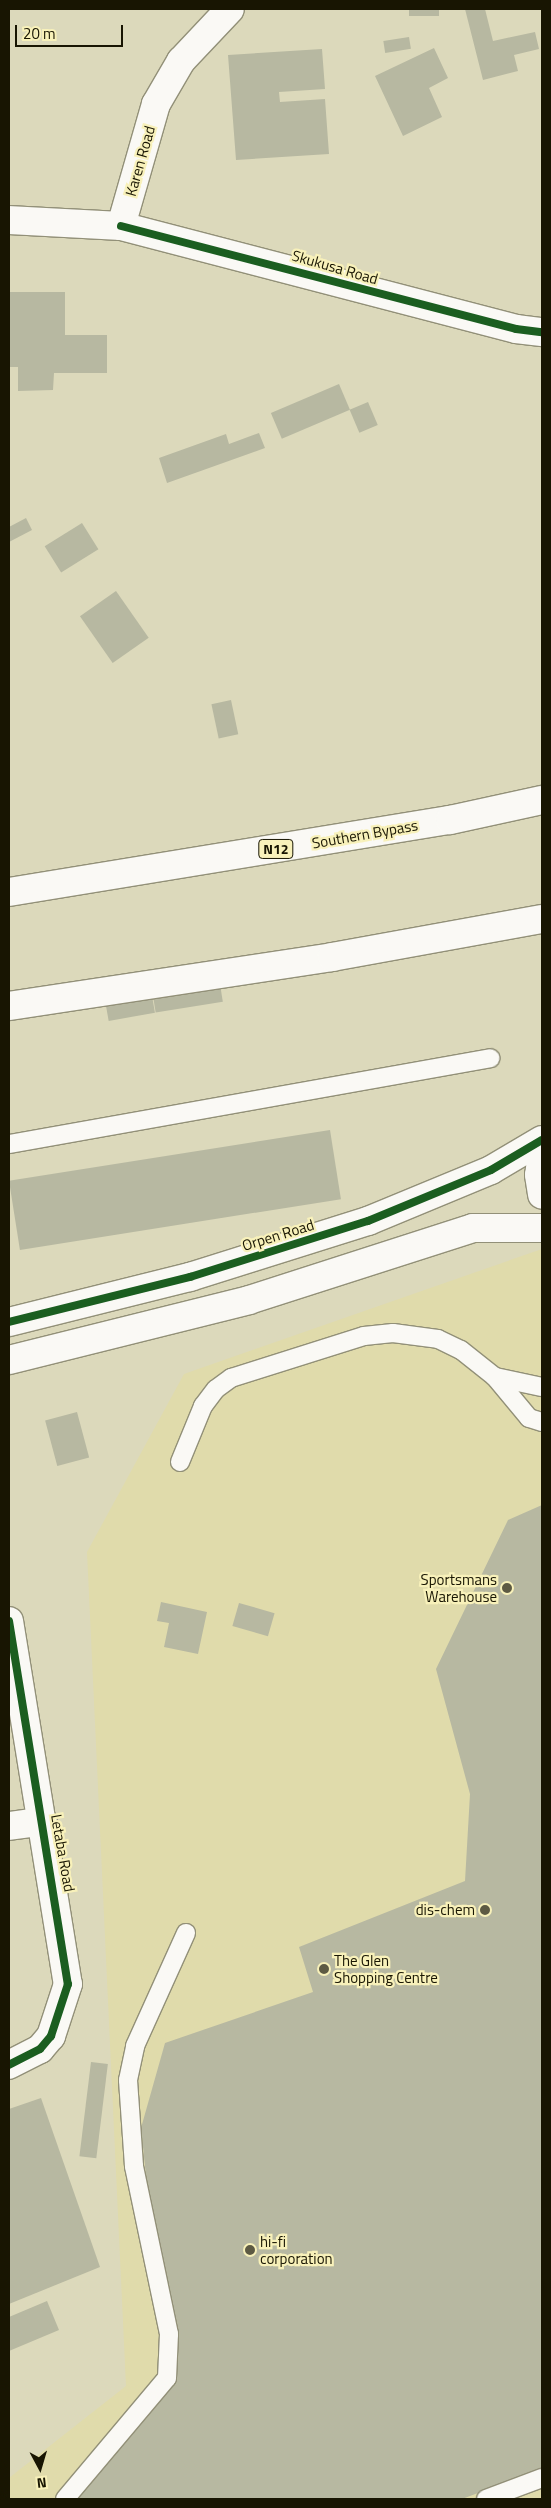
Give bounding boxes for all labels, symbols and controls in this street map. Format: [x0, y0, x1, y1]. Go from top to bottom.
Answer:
scale bar [18, 15, 125, 47]
text: 20 m [23, 22, 56, 45]
street label: Karen Road [121, 124, 159, 198]
street label: Skukusa Road [290, 246, 380, 288]
street label: Southern Bypass [311, 816, 419, 852]
road number: N12 [257, 838, 295, 861]
street label: Orpen Road [240, 1216, 316, 1254]
place label: Sportsmans Warehouse [421, 1570, 497, 1605]
marker: Sportsmans Warehouse [501, 1582, 513, 1594]
street label: Letaba Road [47, 1813, 79, 1893]
place label: dis-chem [416, 1901, 475, 1919]
marker: dis-chem [479, 1904, 491, 1916]
place label: The Glen Shopping Centre [334, 1951, 438, 1986]
marker: The Glen Shopping Centre [318, 1963, 330, 1975]
place label: hi-fi corporation [260, 2232, 333, 2267]
marker: hi-fi corporation [244, 2244, 256, 2256]
north arrow [15, 2443, 65, 2493]
text: N [36, 2472, 48, 2494]

